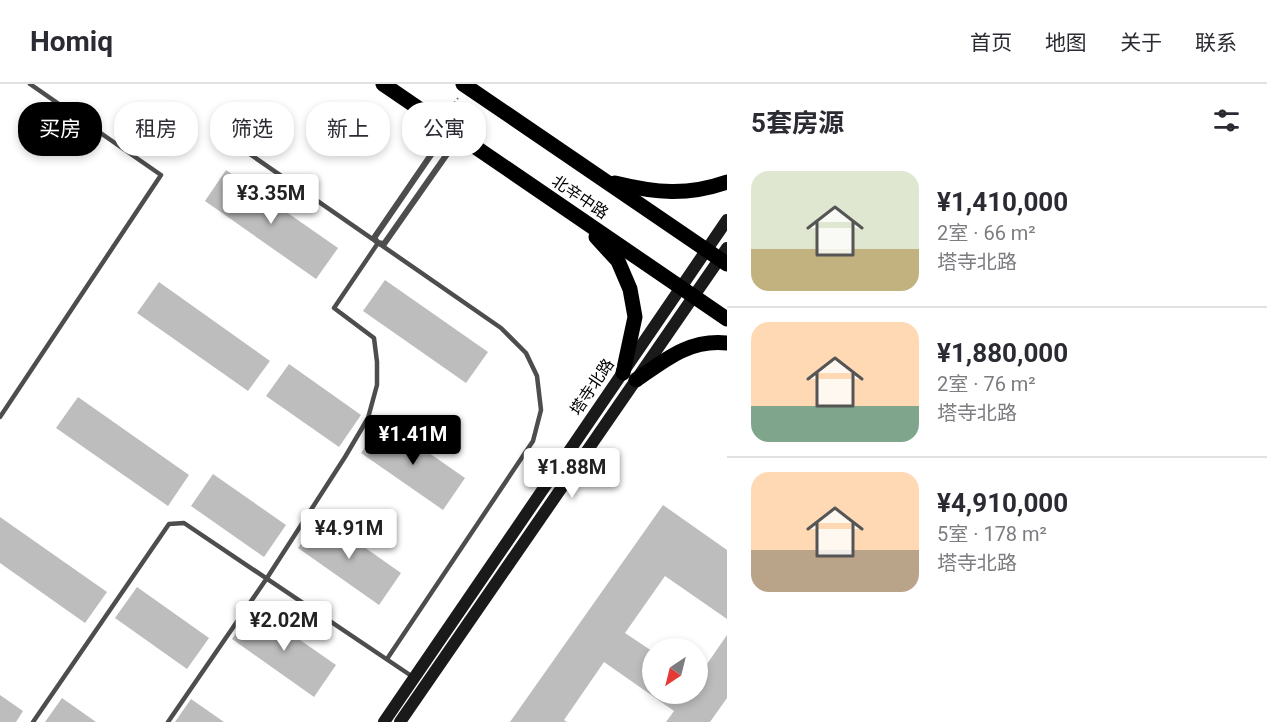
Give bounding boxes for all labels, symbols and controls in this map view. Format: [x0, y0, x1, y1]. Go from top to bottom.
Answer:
text: Homiq [30, 25, 113, 58]
text: 首页 [970, 31, 1012, 55]
text: 地图 [1045, 31, 1087, 55]
text: 关于 [1120, 31, 1162, 55]
text: 联系 [1195, 31, 1237, 55]
chip: 买房 [18, 102, 102, 156]
chip: 租房 [114, 102, 198, 156]
chip: 筛选 [210, 102, 294, 156]
chip: 新上 [306, 102, 390, 156]
chip: 公寓 [402, 102, 486, 156]
icon: filters [1210, 104, 1243, 137]
text: 5套房源 [751, 108, 844, 138]
street label: 北辛中路 [548, 171, 612, 223]
pin: ¥3.35M [222, 174, 320, 225]
text: ¥3.35M [237, 181, 305, 205]
text: ¥1,410,000 [937, 187, 1068, 217]
icon: home [799, 195, 871, 267]
text: 2室 · 66 m² [937, 221, 1036, 245]
text: 塔寺北路 [937, 250, 1017, 274]
text: ¥1,880,000 [937, 338, 1068, 368]
icon: home [799, 346, 871, 418]
street label: 塔寺北路 [566, 355, 618, 419]
text: 2室 · 76 m² [937, 372, 1036, 396]
text: 塔寺北路 [937, 401, 1017, 425]
pin: ¥1.41M [364, 415, 462, 466]
text: ¥1.41M [379, 422, 447, 446]
pin: ¥1.88M [523, 448, 621, 499]
text: ¥1.88M [538, 455, 606, 479]
text: ¥4,910,000 [937, 488, 1068, 518]
icon: home [799, 496, 871, 568]
pin: ¥4.91M [300, 509, 398, 560]
text: ¥4.91M [315, 516, 383, 540]
text: 5室 · 178 m² [937, 522, 1047, 546]
text: 塔寺北路 [937, 551, 1017, 575]
pin: ¥2.02M [235, 601, 333, 652]
text: ¥2.02M [250, 608, 318, 632]
north arrow [642, 638, 708, 704]
map controls [642, 638, 708, 704]

